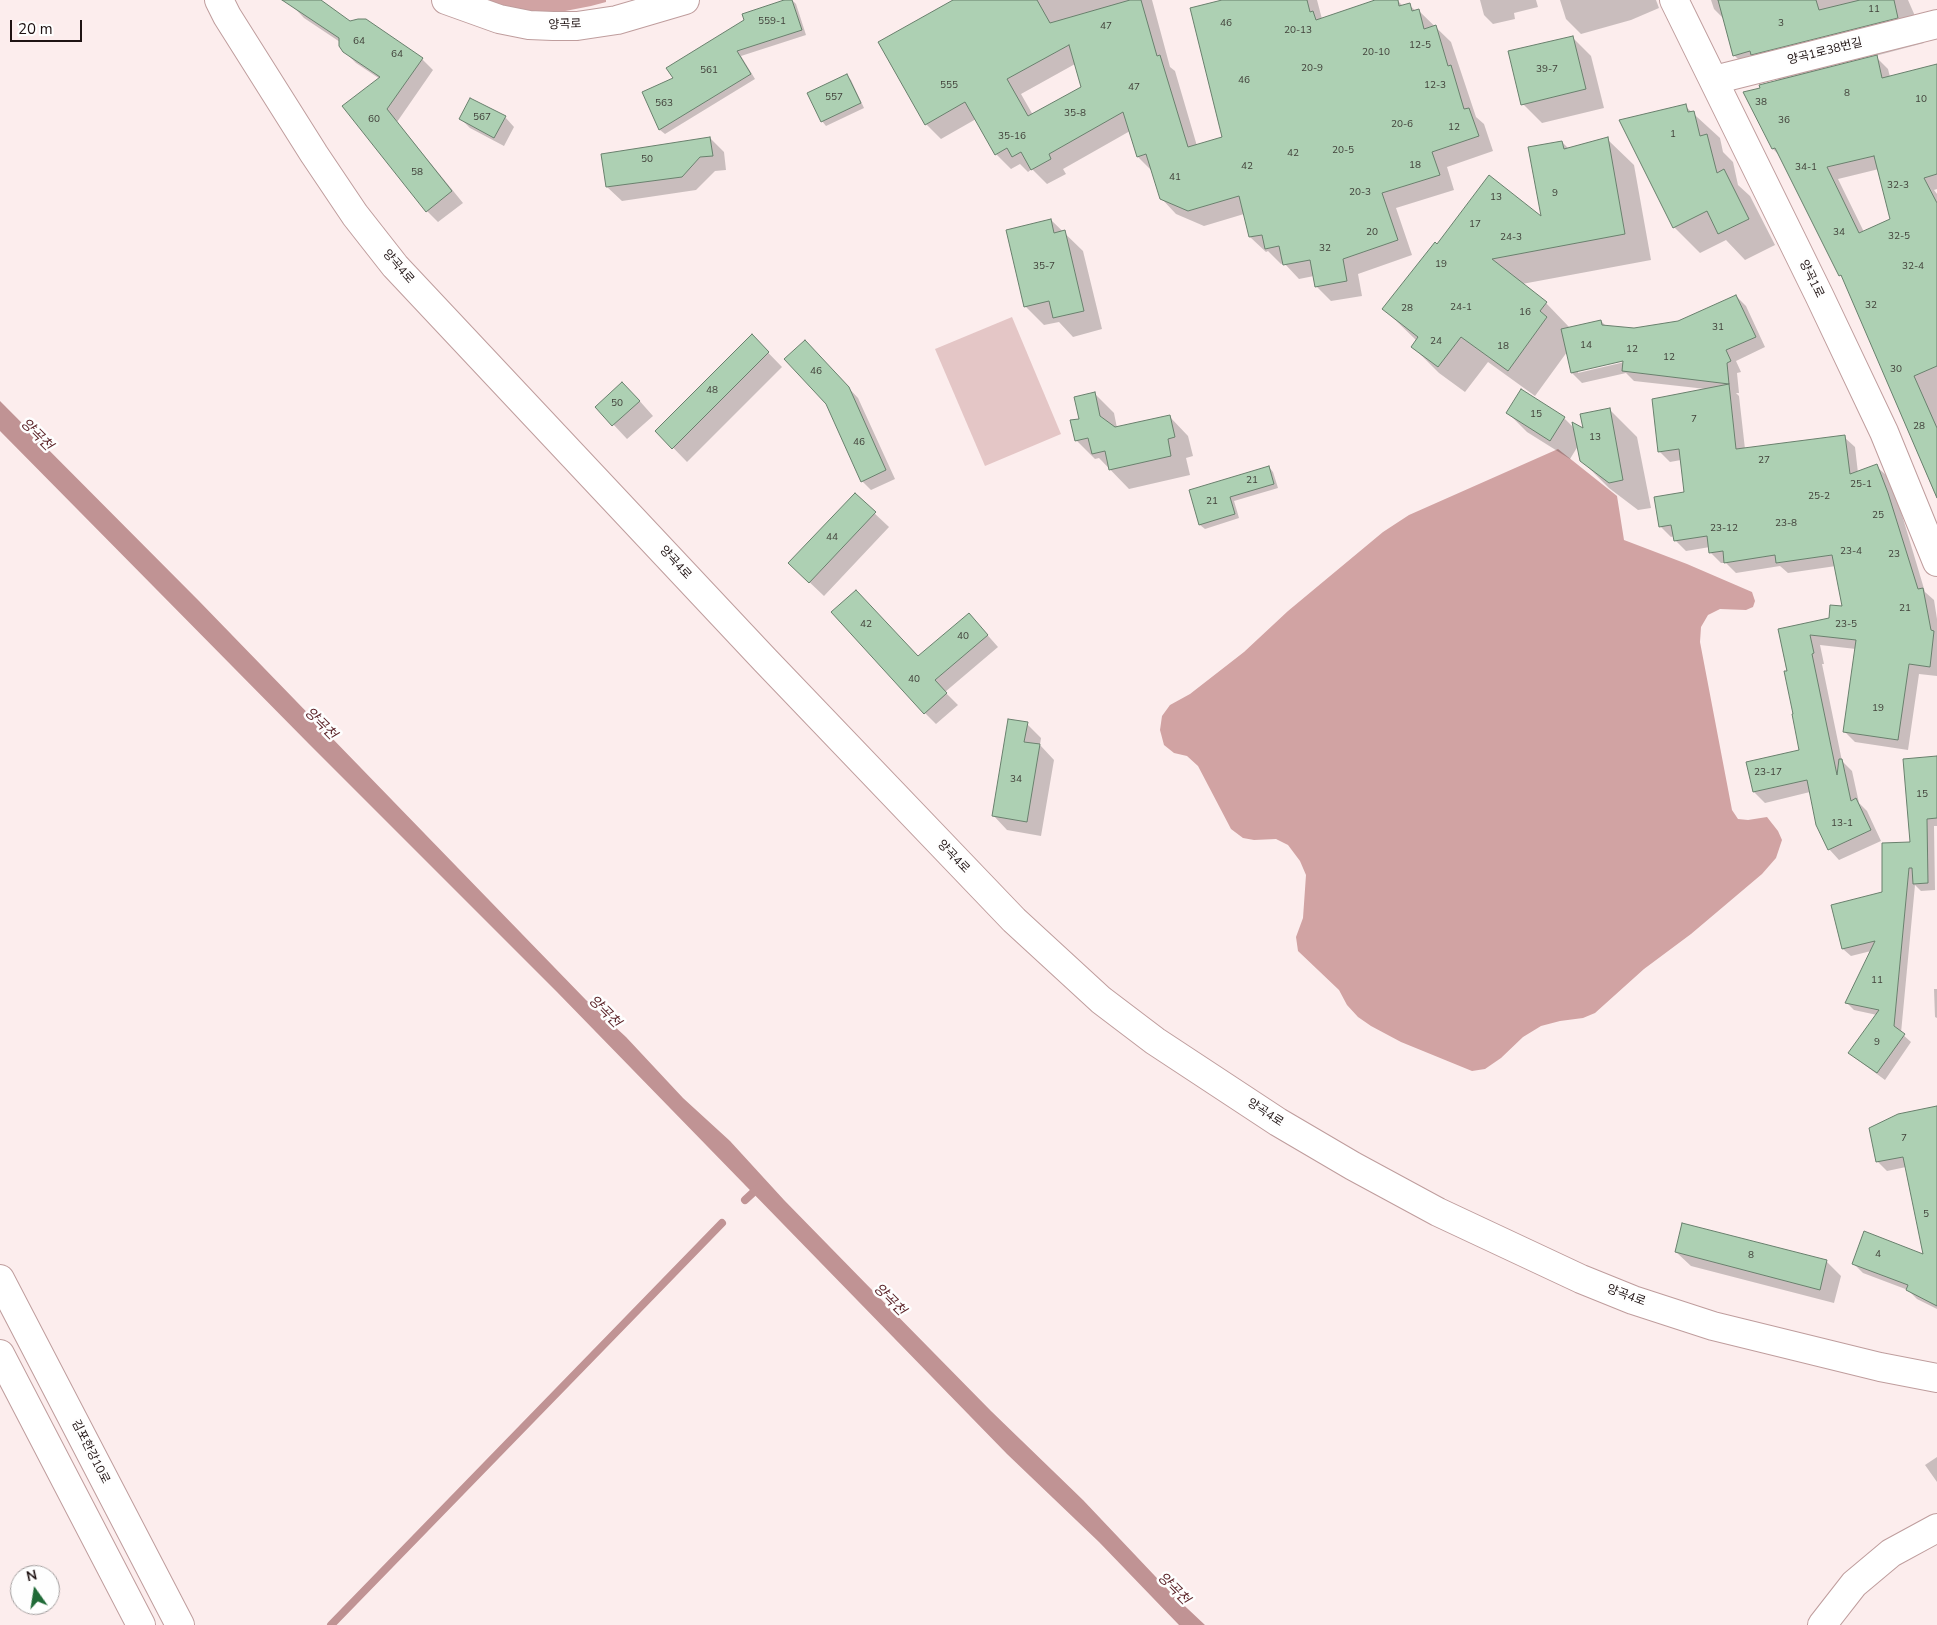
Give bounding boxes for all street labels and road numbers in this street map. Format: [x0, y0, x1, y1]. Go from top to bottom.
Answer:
street label: 양곡로 [548, 17, 582, 33]
street label: 양곡1로38번길 [1786, 36, 1864, 68]
street label: 양곡4로 [379, 247, 417, 287]
street label: 양곡1로 [1796, 258, 1826, 300]
street label: 양곡4로 [656, 543, 694, 583]
street label: 양곡4로 [934, 837, 972, 877]
street label: 양곡4로 [1244, 1096, 1286, 1130]
street label: 양곡4로 [1605, 1282, 1647, 1310]
street label: 김포한강10로 [68, 1418, 112, 1486]

